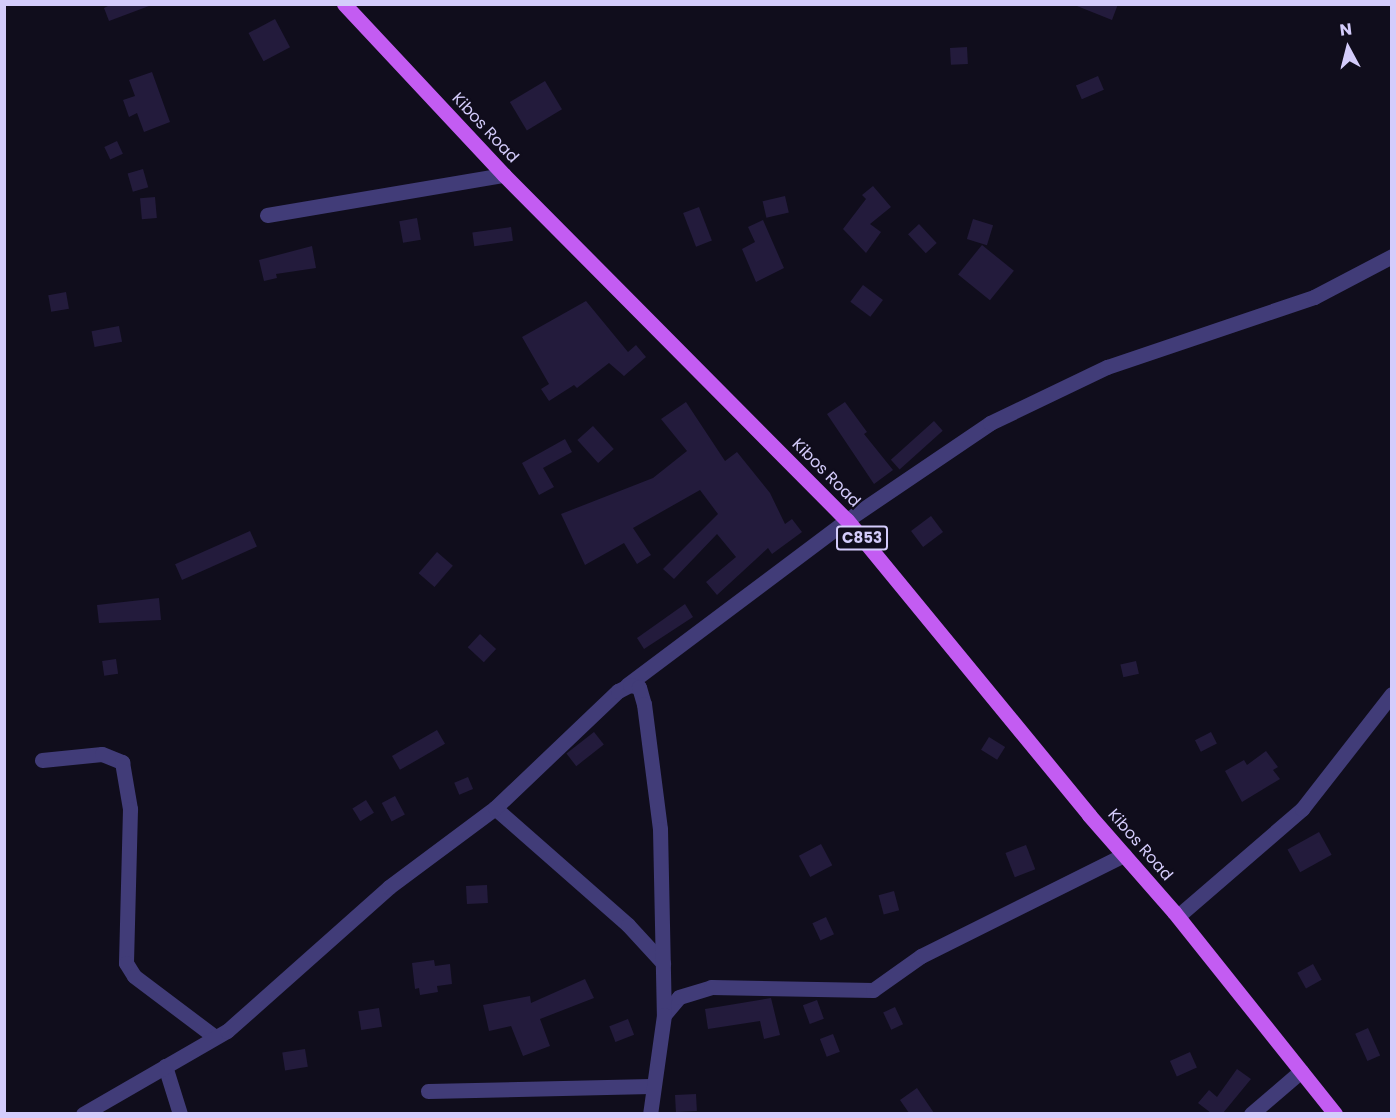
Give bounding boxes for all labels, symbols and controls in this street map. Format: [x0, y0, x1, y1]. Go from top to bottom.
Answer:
text: N [1338, 17, 1353, 42]
north arrow [1318, 18, 1378, 78]
street label: Kibos Road [448, 89, 522, 167]
street label: Kibos Road [788, 435, 864, 511]
road number: C853 [835, 526, 889, 550]
street label: Kibos Road [1104, 805, 1176, 885]

